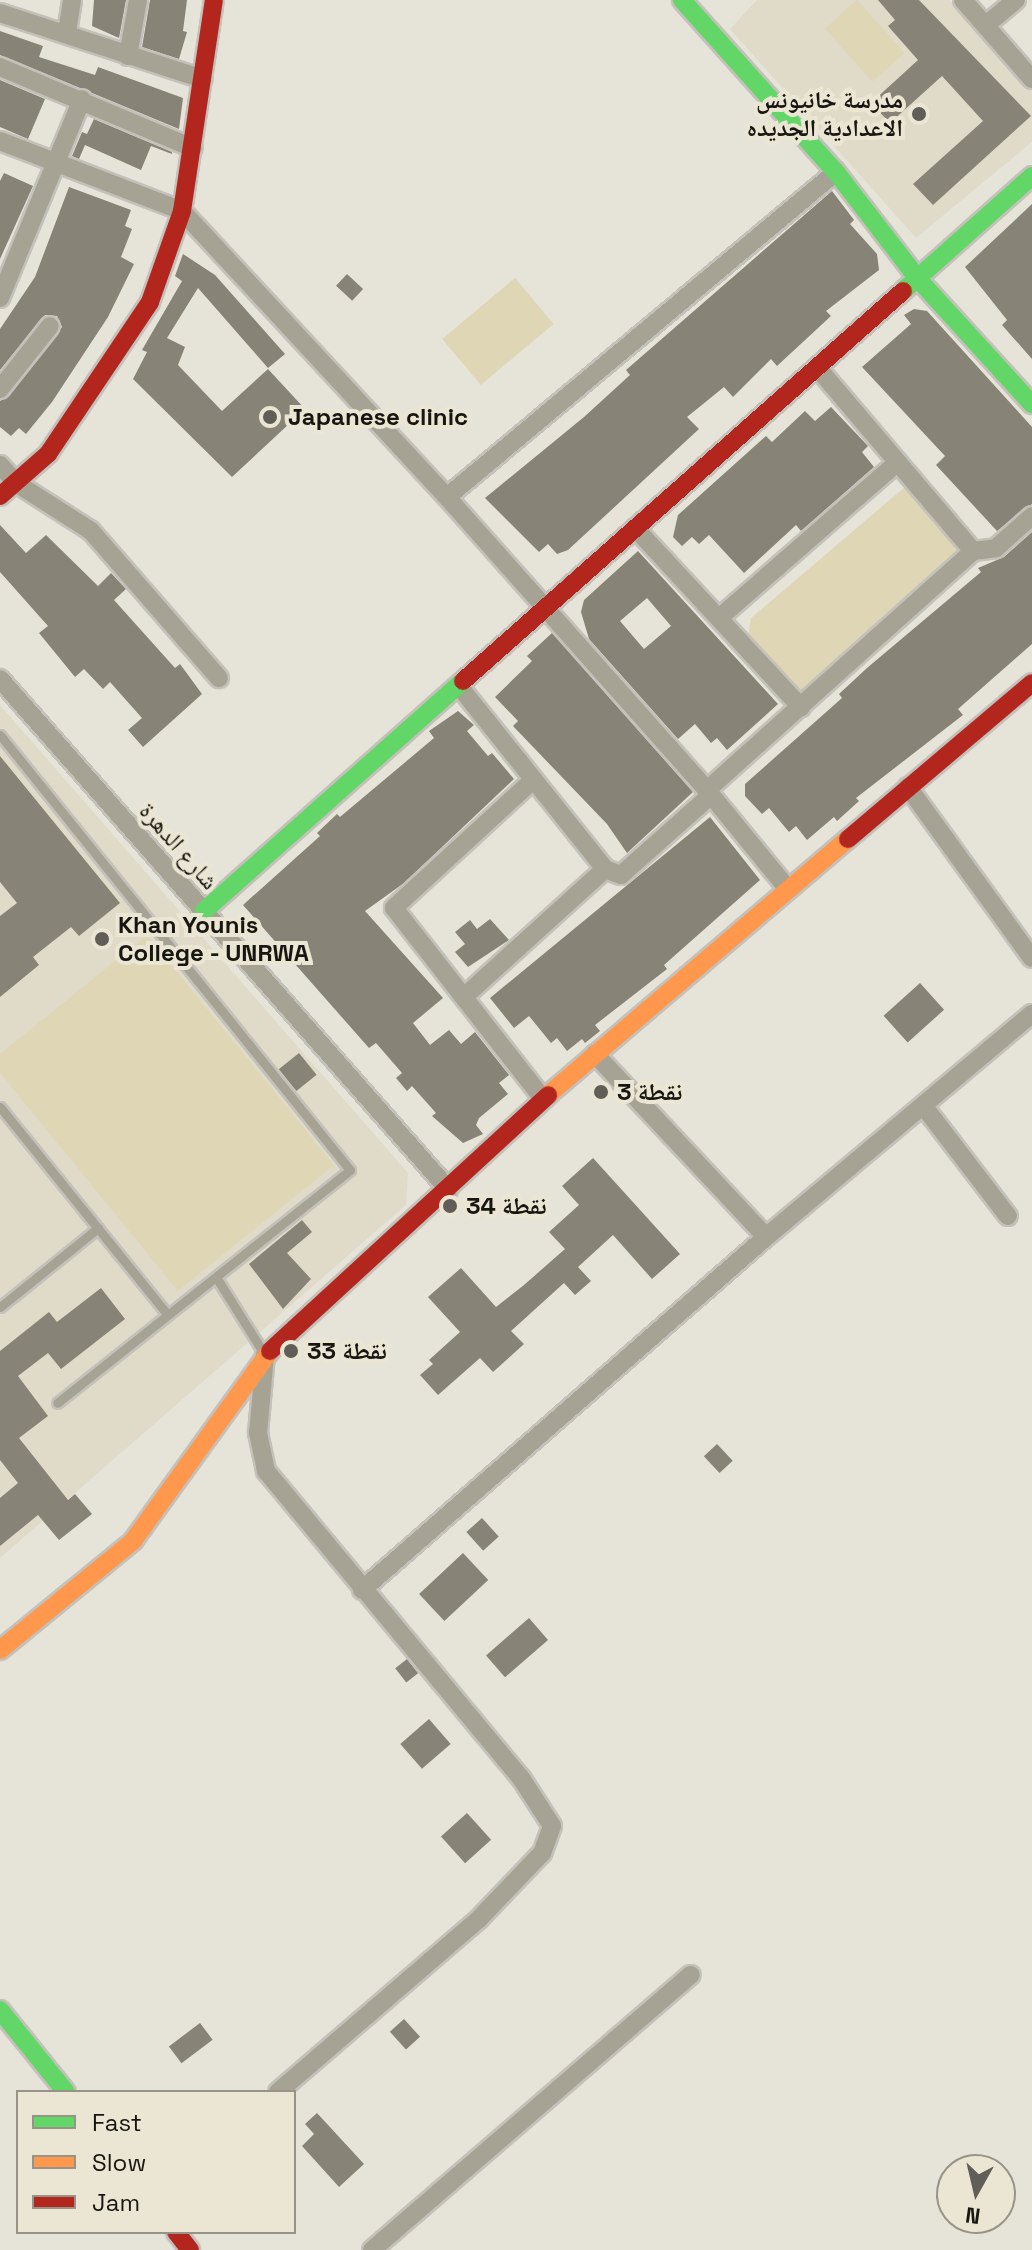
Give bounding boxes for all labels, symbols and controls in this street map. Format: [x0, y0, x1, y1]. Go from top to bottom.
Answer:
place label: مدرسة خانيونس الاعدادية الجديده [747, 86, 903, 142]
marker: مدرسة خانيونس الاعدادية الجديده [910, 105, 928, 123]
place label: Japanese clinic [288, 403, 468, 431]
marker: Japanese clinic [259, 406, 281, 428]
street label: شارع الدهرة [133, 797, 225, 895]
place label: Khan Younis College - UNRWA [118, 911, 310, 967]
marker: Khan Younis College - UNRWA [93, 930, 111, 948]
place label: نقطة 3 [617, 1078, 682, 1106]
marker: نقطة 3 [592, 1083, 610, 1101]
place label: نقطة 34 [466, 1192, 547, 1220]
marker: نقطة 34 [441, 1197, 459, 1215]
place label: نقطة 33 [307, 1337, 387, 1365]
marker: نقطة 33 [282, 1342, 300, 1360]
legend [16, 2090, 296, 2234]
text: Fast [92, 2107, 142, 2138]
text: Slow [92, 2147, 146, 2178]
north arrow [936, 2154, 1016, 2234]
text: Jam [92, 2187, 140, 2218]
text: N [964, 2201, 982, 2231]

